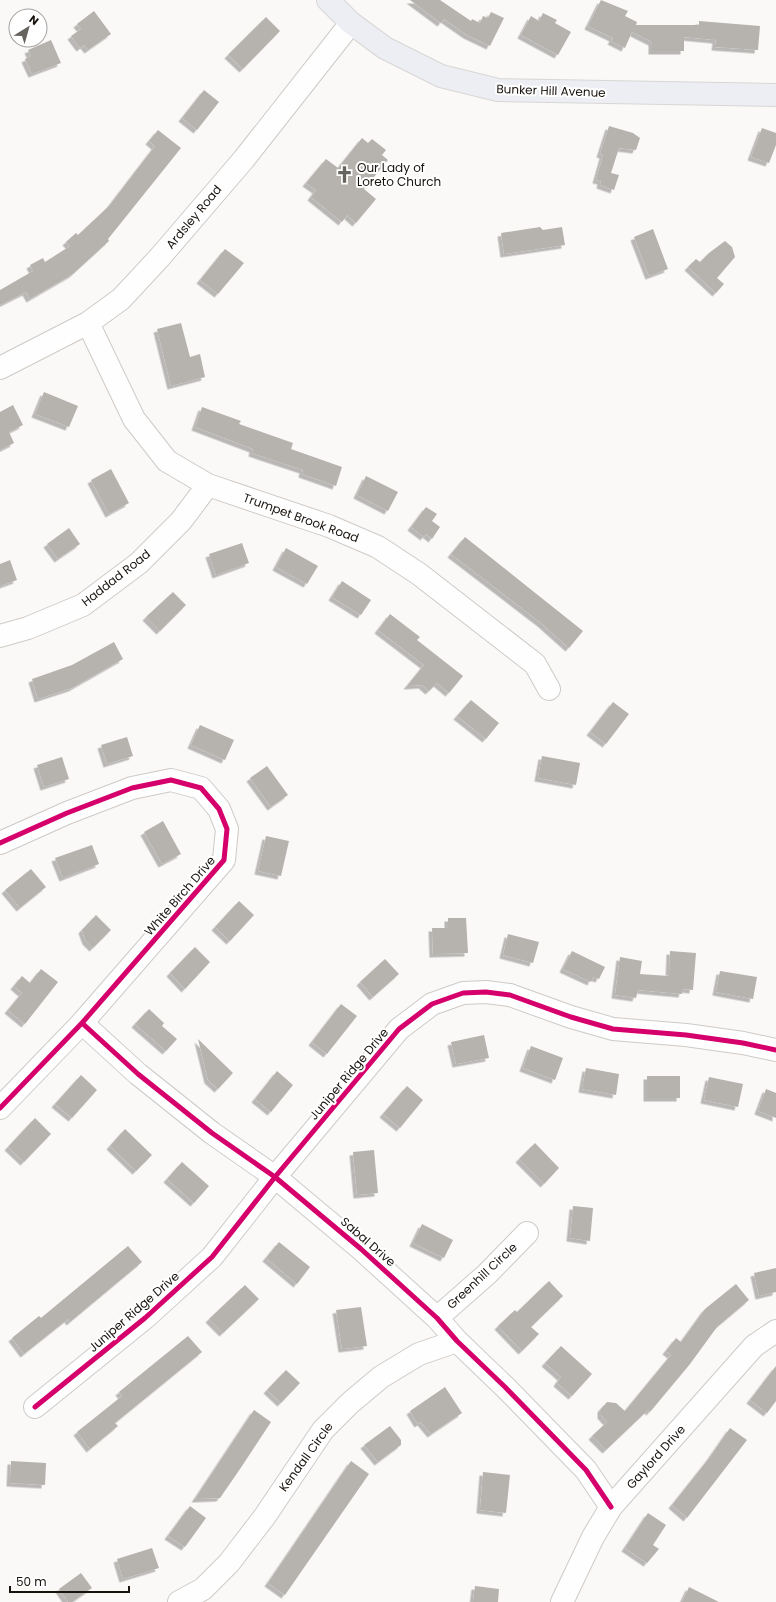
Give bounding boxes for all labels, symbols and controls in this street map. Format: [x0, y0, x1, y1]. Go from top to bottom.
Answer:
north arrow [8, 8, 48, 48]
text: N [26, 11, 42, 29]
street label: Bunker Hill Avenue [496, 80, 606, 101]
place label: Our Lady of Loreto Church [357, 159, 441, 190]
church icon: Our Lady of Loreto Church [334, 165, 354, 185]
street label: Ardsley Road [162, 181, 225, 252]
street label: Trumpet Brook Road [241, 489, 361, 546]
street label: Haddad Road [78, 545, 154, 610]
street label: White Birch Drive [140, 852, 219, 939]
street label: Juniper Ridge Drive [305, 1024, 392, 1123]
street label: Sabal Drive [337, 1213, 399, 1270]
street label: Greenhill Circle [443, 1239, 521, 1313]
street label: Juniper Ridge Drive [85, 1267, 183, 1356]
street label: Kendall Circle [275, 1419, 337, 1495]
street label: Gaylord Drive [622, 1421, 689, 1492]
scale bar [10, 1568, 129, 1594]
text: 50 m [16, 1573, 47, 1590]

